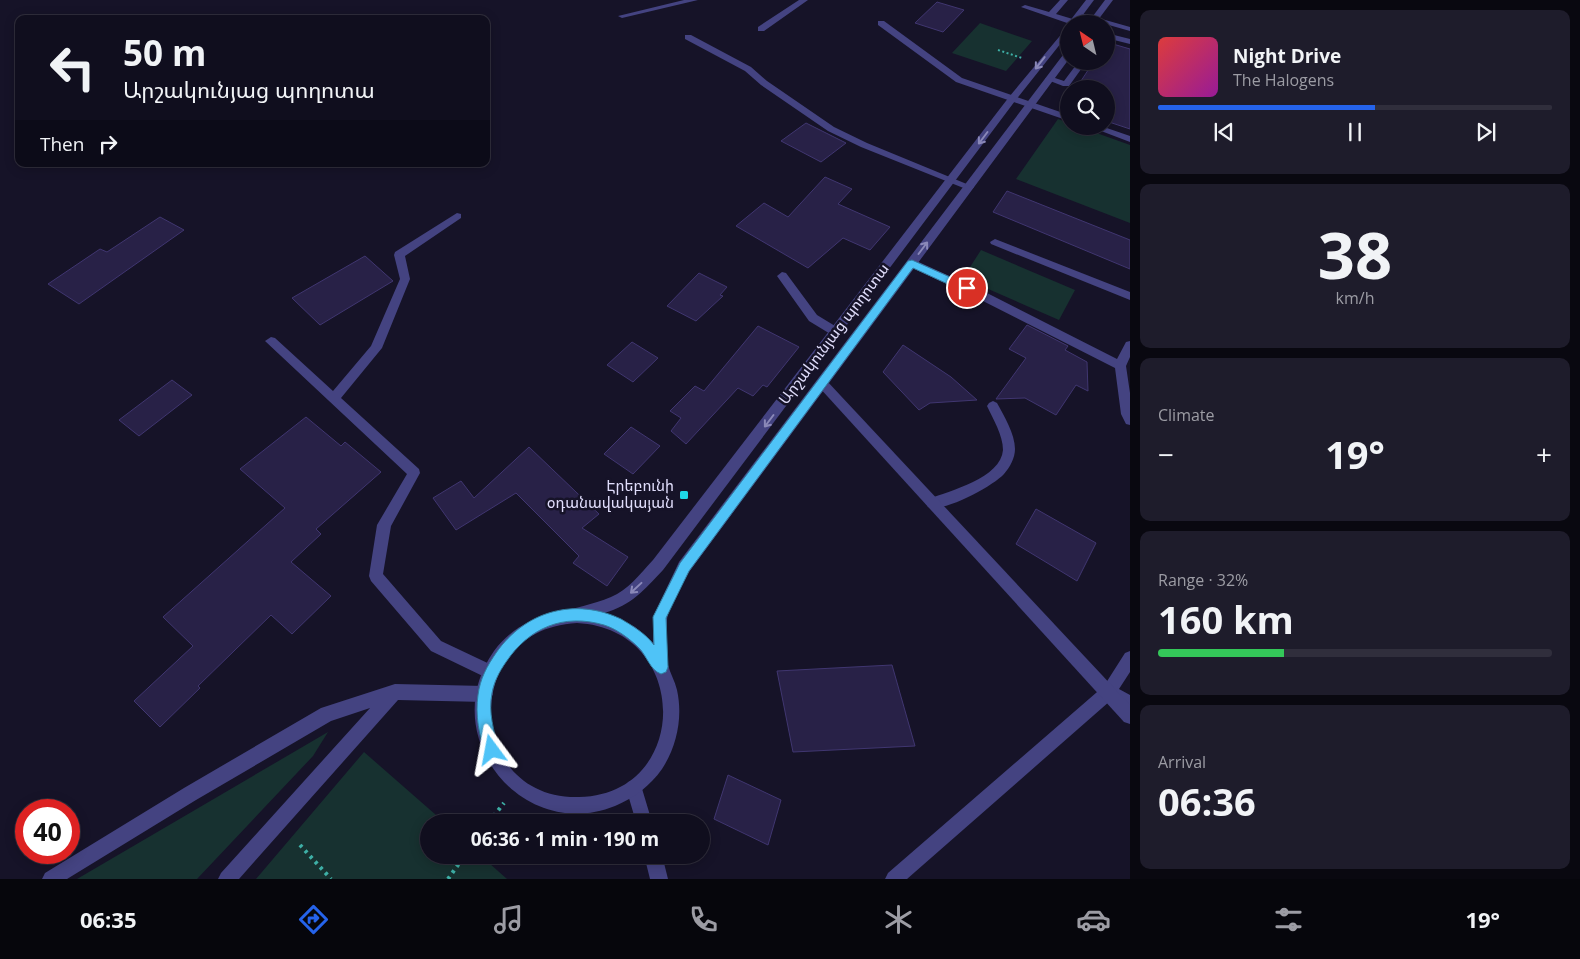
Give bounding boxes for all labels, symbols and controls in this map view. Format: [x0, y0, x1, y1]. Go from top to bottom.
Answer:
north arrow [1060, 15, 1115, 70]
map controls [1060, 15, 1115, 135]
text: 50 m [123, 29, 206, 76]
icon: left [40, 35, 105, 100]
text: Night Drive [1233, 43, 1341, 69]
one-way arrow [1035, 56, 1046, 69]
text: The Halogens [1233, 69, 1334, 91]
text: Արշակունյաց պողոտա [123, 74, 375, 104]
button: search [1060, 80, 1115, 135]
icon: previous [1210, 118, 1238, 146]
icon: pause [1341, 118, 1369, 146]
icon: next [1472, 118, 1500, 146]
icon: right [94, 130, 122, 158]
text: Then [40, 131, 84, 157]
one-way arrow [978, 131, 988, 145]
text: 38 [1318, 210, 1392, 298]
one-way arrow [918, 242, 929, 255]
street label: Արշակունյաց պողոտա [774, 259, 893, 408]
pin [946, 267, 988, 309]
icon: arrive [953, 274, 981, 302]
text: km/h [1336, 287, 1374, 309]
text: Climate [1158, 404, 1215, 426]
one-way arrow [763, 414, 774, 427]
text: 19° [1325, 428, 1385, 480]
text: − [1158, 435, 1174, 473]
text: + [1536, 435, 1552, 473]
place label: Էրեբունի օդանավակայան [547, 475, 674, 512]
marker: Էրեբունի օդանավակայան [678, 489, 690, 501]
text: Range · 32% [1158, 569, 1248, 591]
one-way arrow [629, 583, 642, 594]
text: 160 km [1158, 593, 1294, 645]
position arrow [465, 723, 517, 775]
text: Arrival [1158, 751, 1206, 773]
text: 06:36 [1158, 775, 1256, 827]
speed limit sign: 40 [15, 799, 80, 864]
text: 06:36 · 1 min · 190 m [471, 826, 659, 852]
icon: directions [296, 902, 331, 937]
icon: music [491, 902, 526, 937]
icon: phone [686, 902, 721, 937]
icon: climate [881, 902, 916, 937]
icon: car [1076, 902, 1111, 937]
icon: filters [1271, 902, 1306, 937]
text: 06:35 [80, 904, 137, 934]
text: 19° [1465, 904, 1500, 934]

